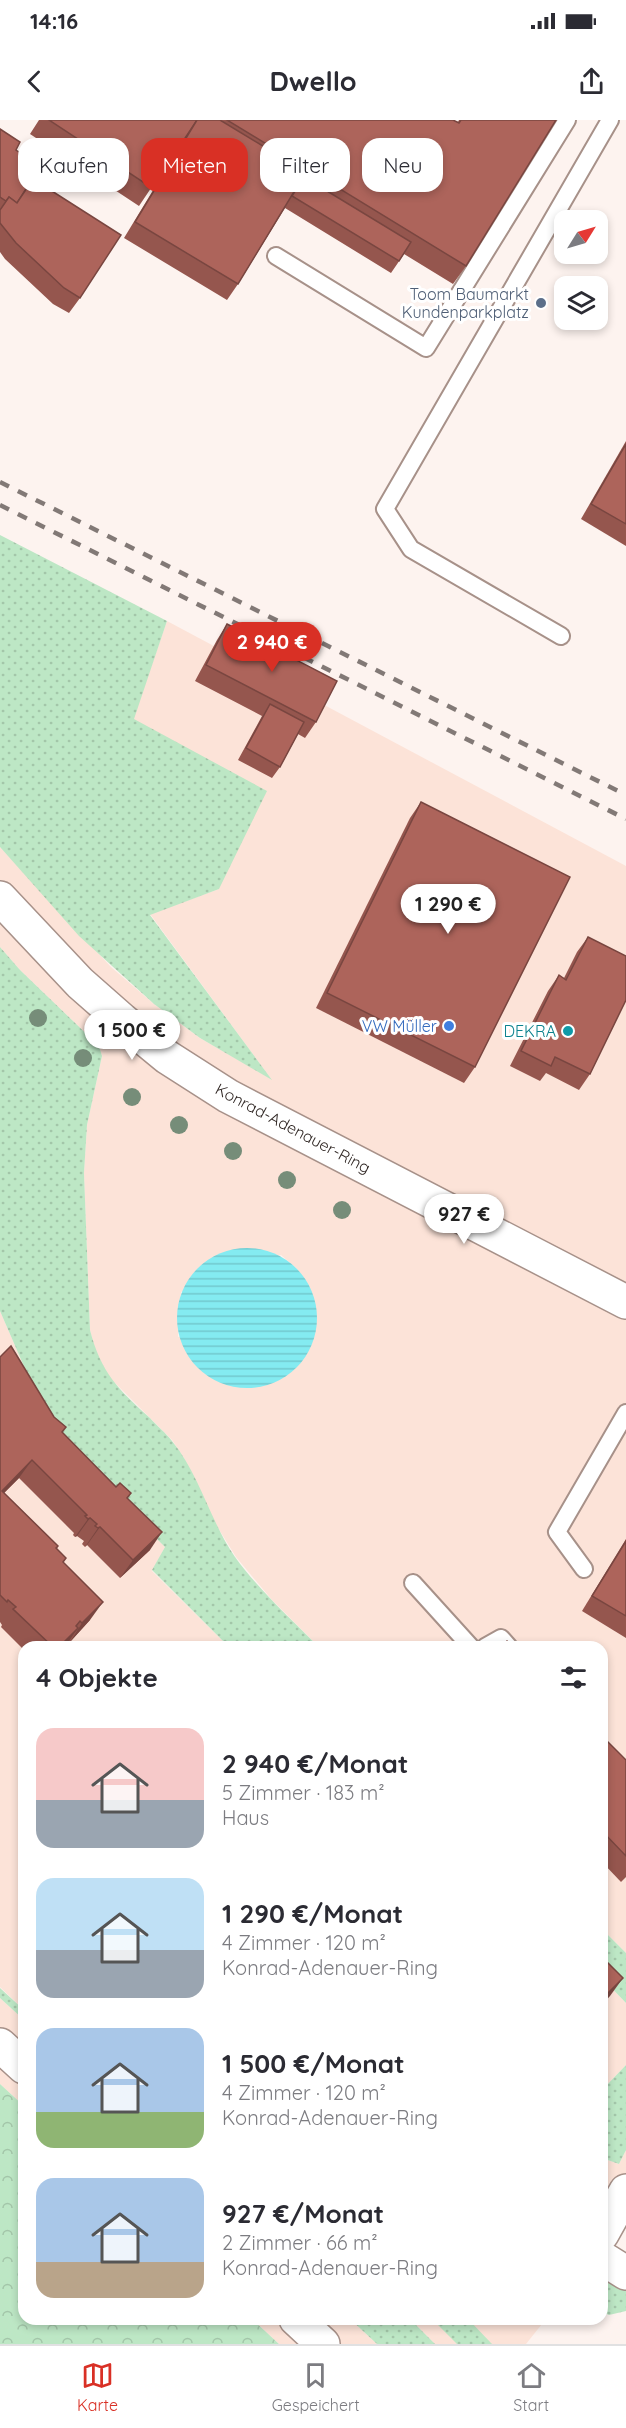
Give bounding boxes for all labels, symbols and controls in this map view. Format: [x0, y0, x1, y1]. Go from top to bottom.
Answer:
text: 14:16 [30, 7, 78, 35]
text: Dwello [269, 64, 357, 98]
icon: back [18, 65, 51, 98]
icon: share [575, 65, 608, 98]
chip: Kaufen [18, 138, 129, 192]
chip: Mieten [141, 138, 248, 192]
chip: Filter [260, 138, 350, 192]
chip: Neu [362, 138, 443, 192]
north arrow [554, 210, 608, 264]
map controls [554, 210, 608, 330]
button: layers [554, 276, 608, 330]
place label: Toom Baumarkt Kundenparkplatz [402, 284, 529, 322]
marker: Toom Baumarkt Kundenparkplatz [534, 296, 548, 310]
pin: 2 940 € [217, 622, 327, 673]
text: 2 940 € [237, 629, 307, 654]
pin: 1 290 € [393, 884, 503, 935]
text: 1 290 € [415, 891, 481, 916]
pin: 1 500 € [77, 1010, 187, 1061]
place label: VW Müller [362, 1016, 437, 1036]
text: 1 500 € [98, 1017, 166, 1042]
marker: VW Müller [442, 1019, 456, 1033]
place label: DEKRA [504, 1021, 556, 1041]
marker: DEKRA [561, 1024, 575, 1038]
street label: Konrad-Adenauer-Ring [212, 1079, 374, 1177]
pin: 927 € [422, 1194, 506, 1245]
text: 927 € [438, 1201, 490, 1226]
text: 4 Objekte [36, 1661, 158, 1694]
icon: filters [557, 1661, 590, 1694]
text: 2 940 €/Monat [222, 1747, 408, 1780]
icon: home [84, 1752, 156, 1824]
text: 5 Zimmer · 183 m² [222, 1780, 385, 1805]
text: Haus [222, 1805, 269, 1830]
text: 1 290 €/Monat [222, 1897, 403, 1930]
icon: home [84, 1902, 156, 1974]
text: 4 Zimmer · 120 m² [222, 1930, 386, 1955]
text: Konrad-Adenauer-Ring [222, 1955, 438, 1980]
text: 1 500 €/Monat [222, 2047, 405, 2080]
icon: home [84, 2052, 156, 2124]
text: 4 Zimmer · 120 m² [222, 2080, 386, 2105]
text: Konrad-Adenauer-Ring [222, 2105, 438, 2130]
text: 927 €/Monat [222, 2197, 384, 2230]
icon: home [84, 2202, 156, 2274]
text: 2 Zimmer · 66 m² [222, 2230, 378, 2255]
text: Konrad-Adenauer-Ring [222, 2255, 438, 2280]
tab: Karte [77, 2359, 118, 2415]
tab: Gespeichert [272, 2359, 360, 2415]
tab: Start [513, 2359, 549, 2415]

